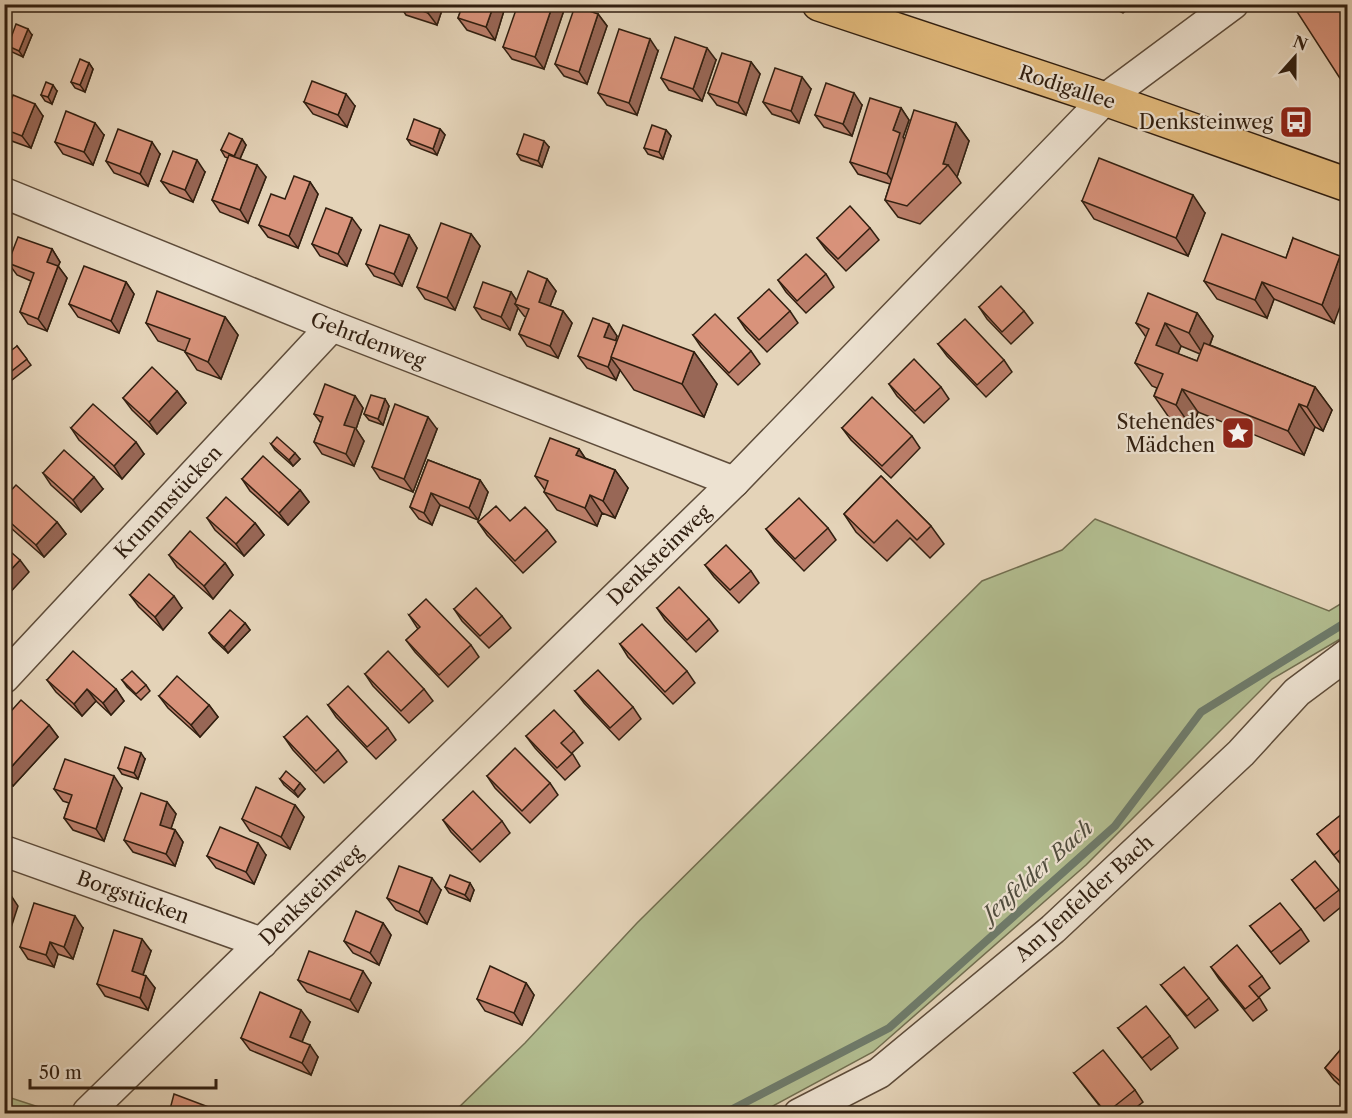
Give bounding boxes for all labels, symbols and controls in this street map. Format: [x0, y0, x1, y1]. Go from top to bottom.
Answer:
north arrow [1265, 27, 1325, 87]
text: N [1290, 31, 1311, 55]
street label: Rodigallee [1016, 60, 1118, 114]
bus stop icon: Denksteinweg [1278, 104, 1314, 140]
place label: Denksteinweg [1139, 110, 1273, 134]
street label: Gehrdenweg [307, 307, 429, 373]
place label: Stehendes Mädchen [1116, 410, 1215, 457]
place icon: Stehendes Mädchen [1220, 415, 1256, 451]
street label: Krummstücken [109, 440, 227, 564]
street label: Denksteinweg [602, 499, 716, 610]
water label: Jenfelder Bach [973, 815, 1098, 930]
street label: Am Jenfelder Bach [1009, 829, 1158, 967]
street label: Denksteinweg [254, 839, 368, 950]
street label: Borgstücken [74, 866, 193, 929]
scale bar [30, 1052, 216, 1090]
text: 50 m [39, 1062, 82, 1084]

